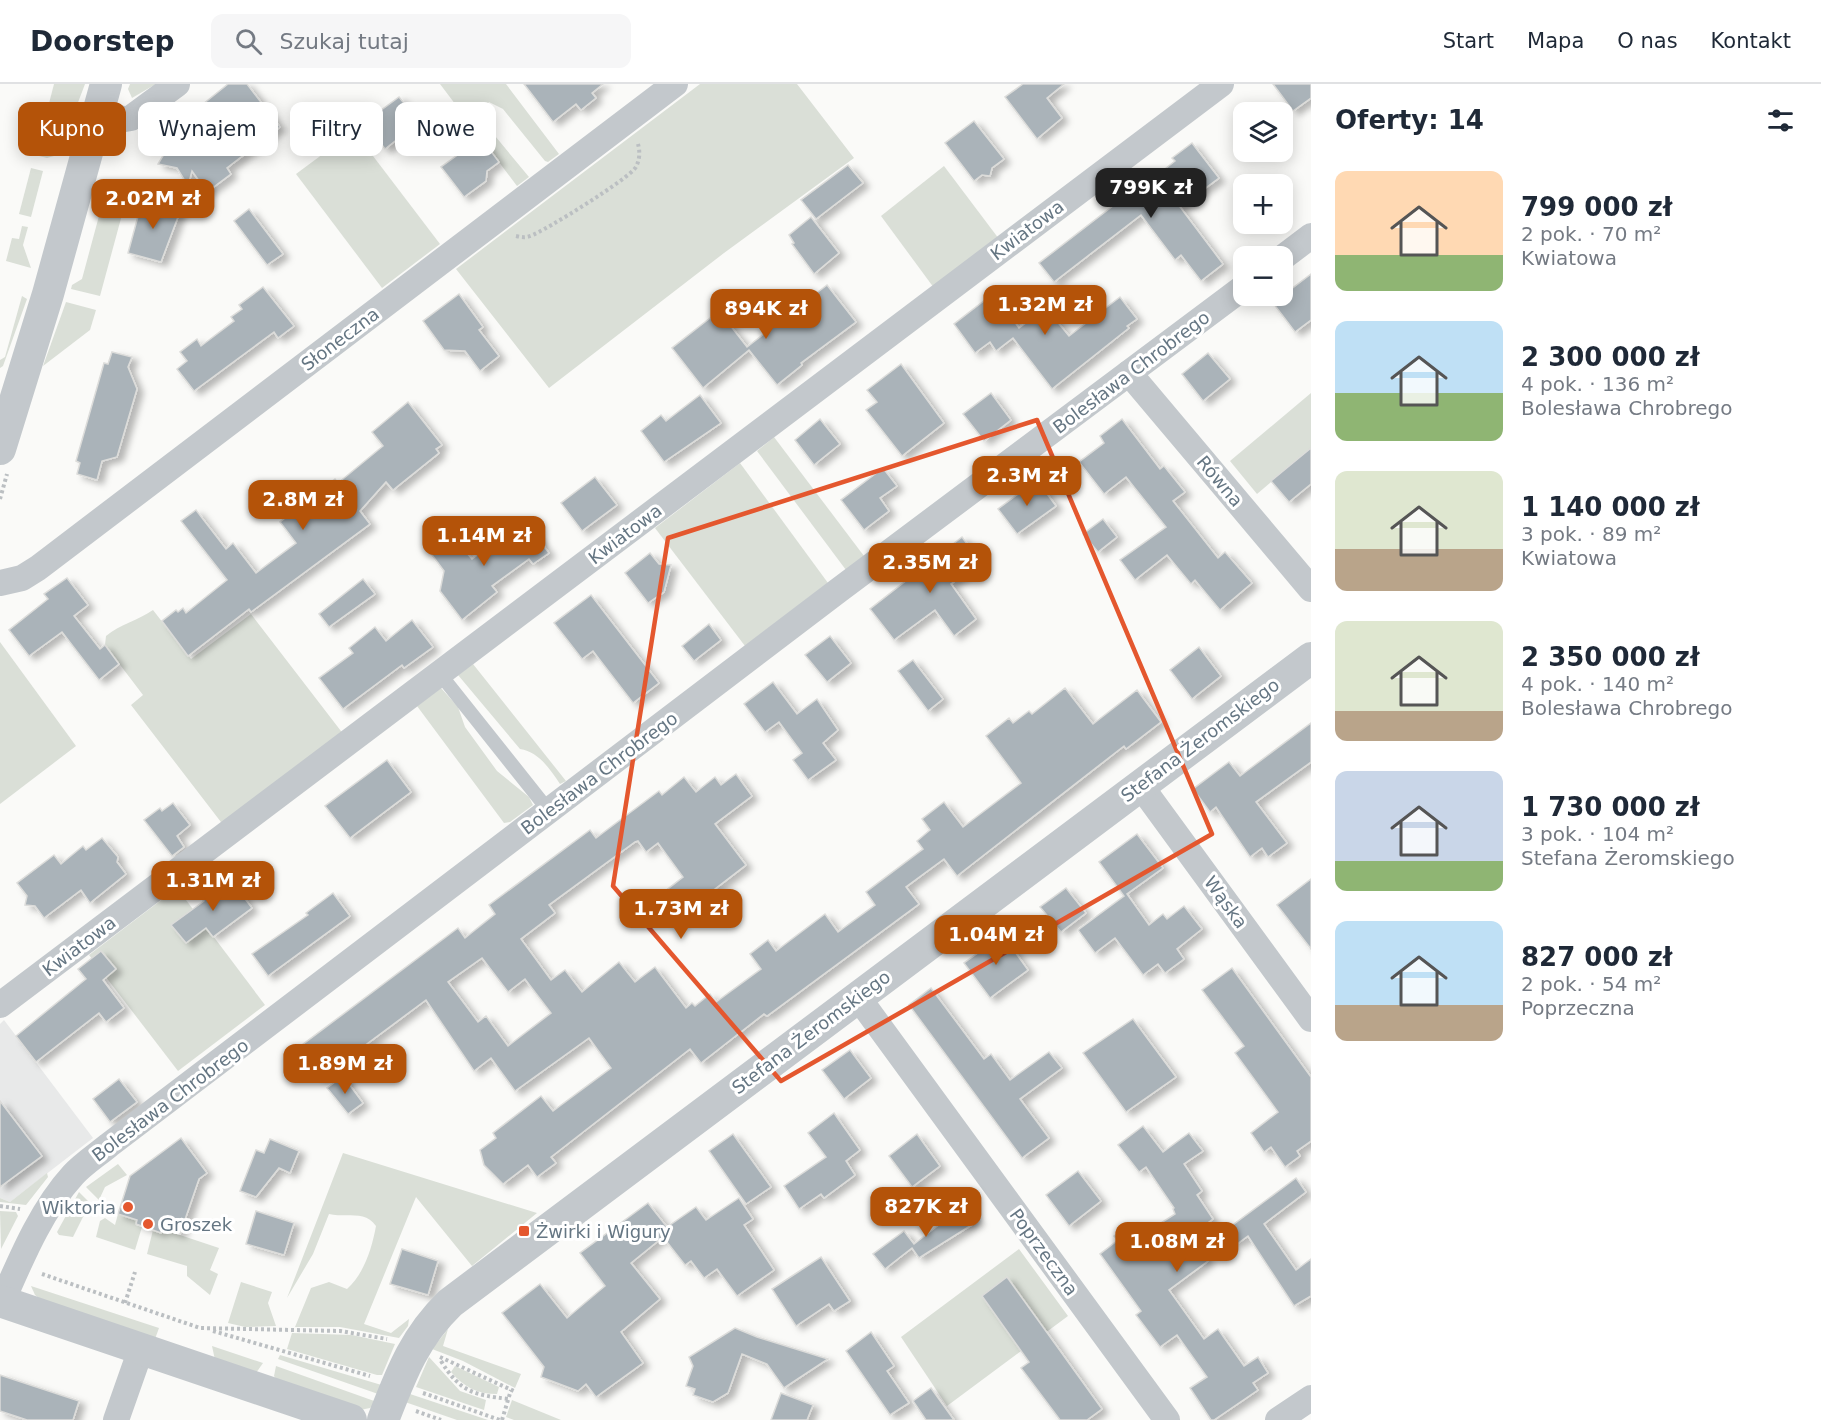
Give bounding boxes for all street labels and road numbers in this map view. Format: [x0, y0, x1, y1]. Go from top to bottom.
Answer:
street label: Kwiatowa [986, 196, 1068, 264]
street label: Słoneczna [297, 303, 383, 375]
street label: Bolesława Chrobrego [1049, 306, 1213, 438]
street label: Równa [1193, 451, 1247, 511]
street label: Kwiatowa [584, 500, 666, 568]
street label: Stefana Żeromskiego [1117, 674, 1283, 806]
street label: Bolesława Chrobrego [517, 707, 681, 839]
street label: Wąska [1200, 872, 1252, 932]
street label: Kwiatowa [38, 912, 120, 980]
street label: Stefana Żeromskiego [728, 966, 894, 1098]
street label: Bolesława Chrobrego [88, 1034, 252, 1166]
street label: Poprzeczna [1005, 1204, 1083, 1300]

